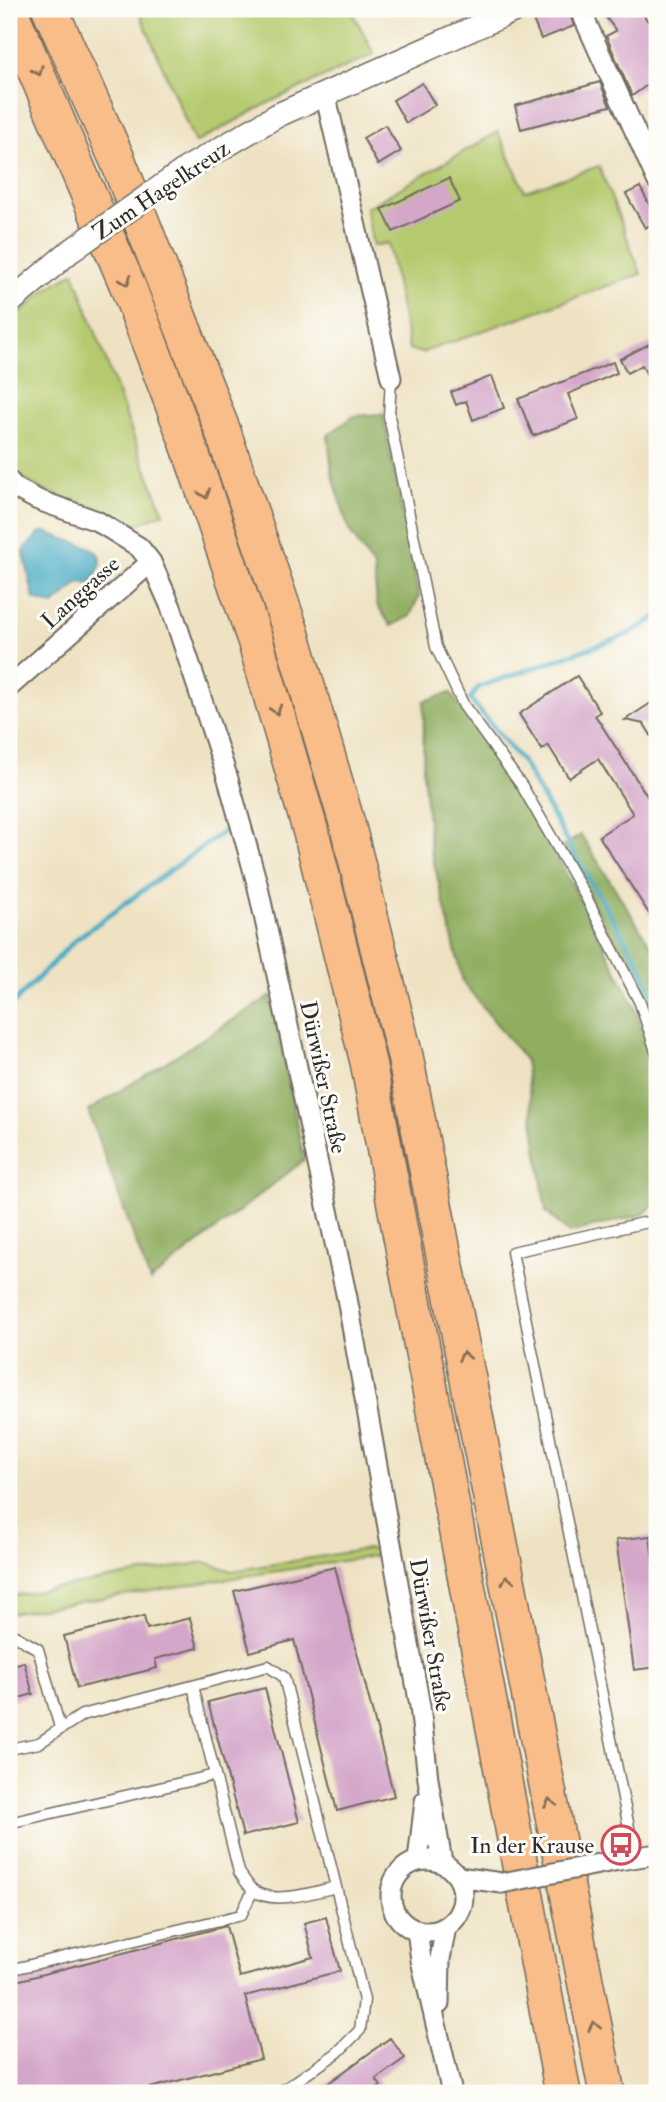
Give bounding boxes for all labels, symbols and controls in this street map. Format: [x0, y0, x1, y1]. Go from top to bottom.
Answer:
one-way arrow [29, 64, 43, 76]
street label: Zum Hagelkreuz [87, 134, 235, 247]
one-way arrow [117, 274, 131, 286]
one-way arrow [197, 487, 212, 499]
street label: Langgasse [35, 549, 126, 635]
one-way arrow [268, 704, 283, 716]
street label: Dürwißer Straße [293, 998, 354, 1156]
one-way arrow [457, 1350, 472, 1362]
street label: Dürwißer Straße [403, 1556, 458, 1714]
one-way arrow [500, 1574, 515, 1586]
one-way arrow [544, 1797, 559, 1809]
bus stop icon: In der Krause [600, 1824, 642, 1866]
place label: In der Krause [470, 1831, 594, 1860]
one-way arrow [587, 2020, 602, 2032]

